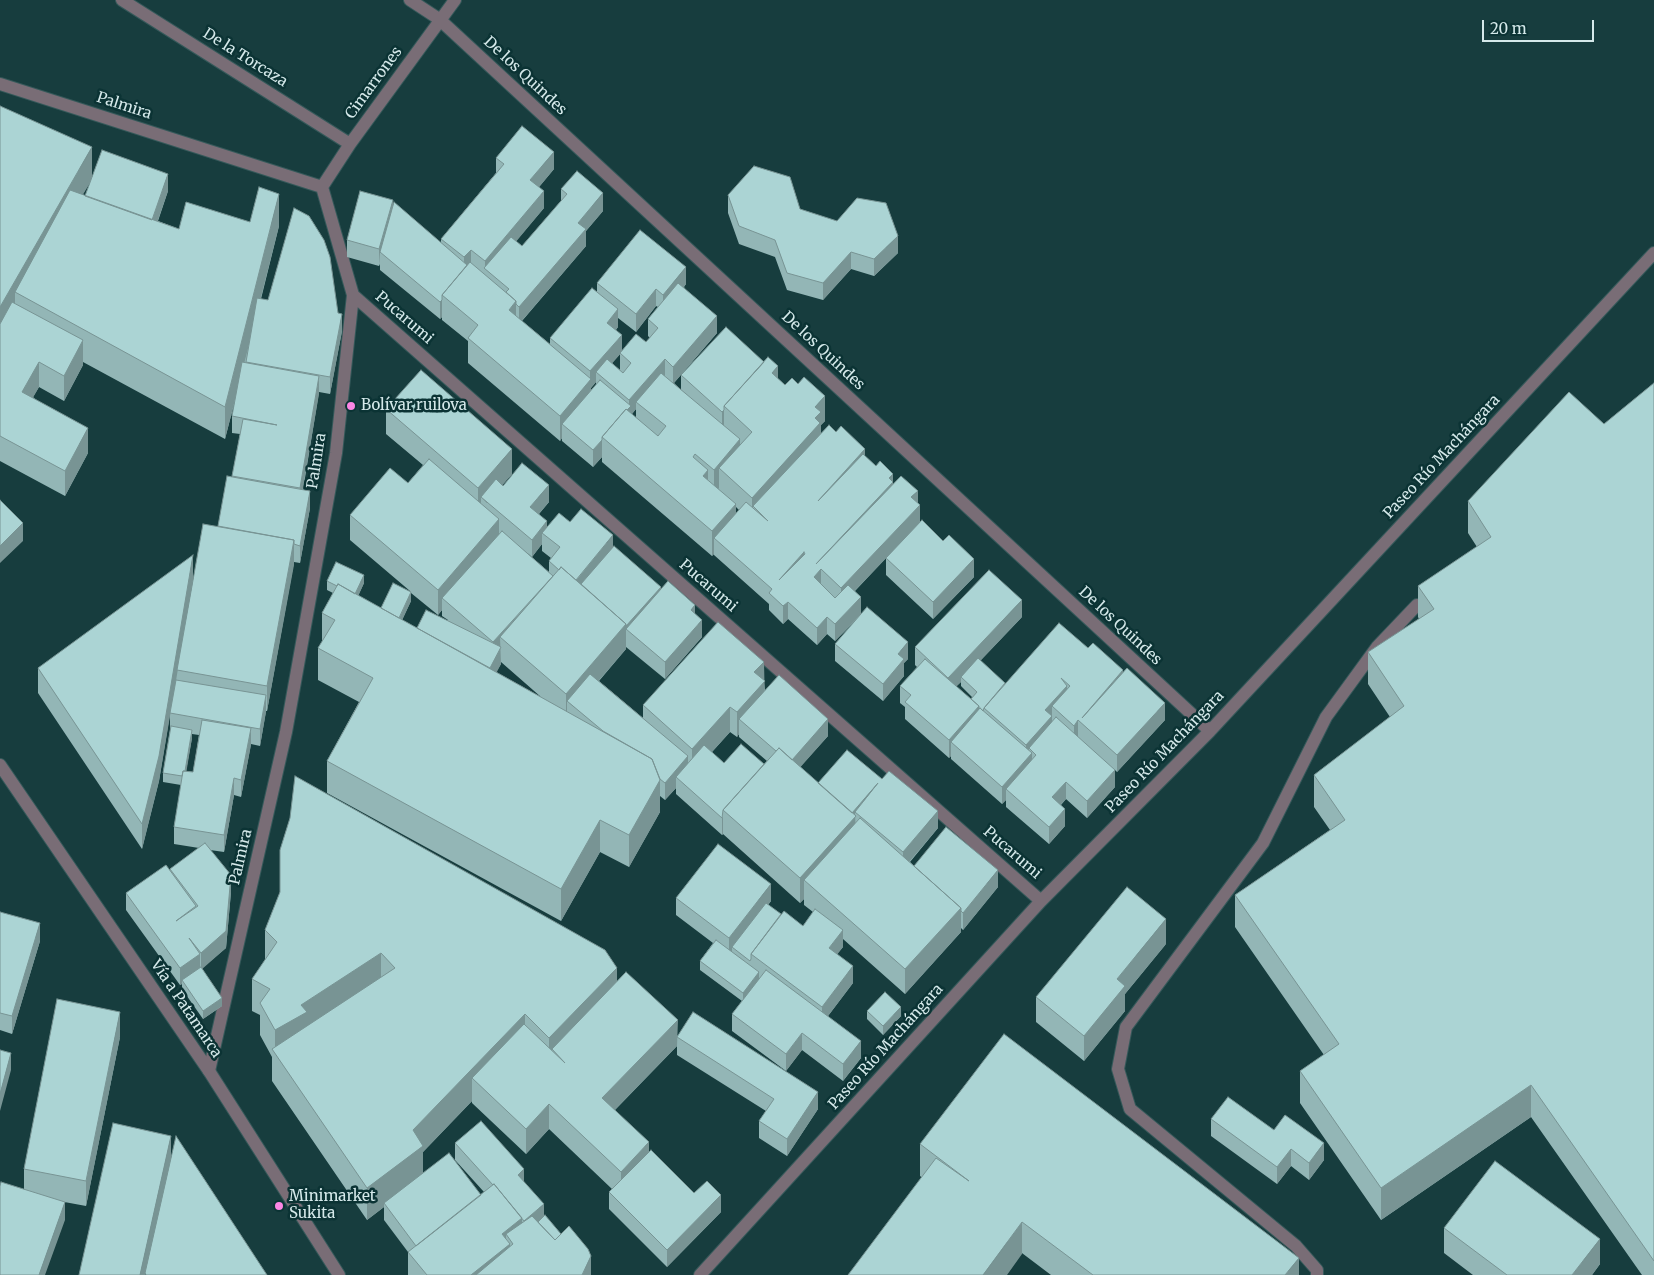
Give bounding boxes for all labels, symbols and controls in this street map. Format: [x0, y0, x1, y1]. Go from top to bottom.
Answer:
scale bar [1484, 10, 1596, 42]
text: 20 m [1490, 19, 1527, 38]
street label: De la Torcaza [199, 25, 291, 91]
street label: De los Quindes [480, 33, 570, 119]
street label: Cimarrones [342, 44, 406, 122]
street label: Palmira [94, 89, 154, 123]
street label: Pucarumi [372, 288, 436, 348]
street label: De los Quindes [778, 308, 868, 394]
street label: Paseo Río Machángara [1380, 391, 1504, 523]
place label: Bolívar ruilova [361, 397, 467, 415]
marker: Bolívar ruilova [345, 400, 357, 412]
street label: Palmira [304, 432, 330, 490]
street label: Pucarumi [676, 556, 740, 616]
street label: De los Quindes [1075, 583, 1165, 669]
street label: Paseo Río Machángara [1102, 687, 1228, 817]
street label: Pucarumi [980, 823, 1044, 883]
street label: Palmira [226, 827, 256, 887]
street label: Vía a Patamarca [147, 957, 225, 1061]
street label: Paseo Río Machángara [825, 981, 947, 1113]
place label: Minimarket Sukita [289, 1188, 376, 1223]
marker: Minimarket Sukita [273, 1200, 285, 1212]

